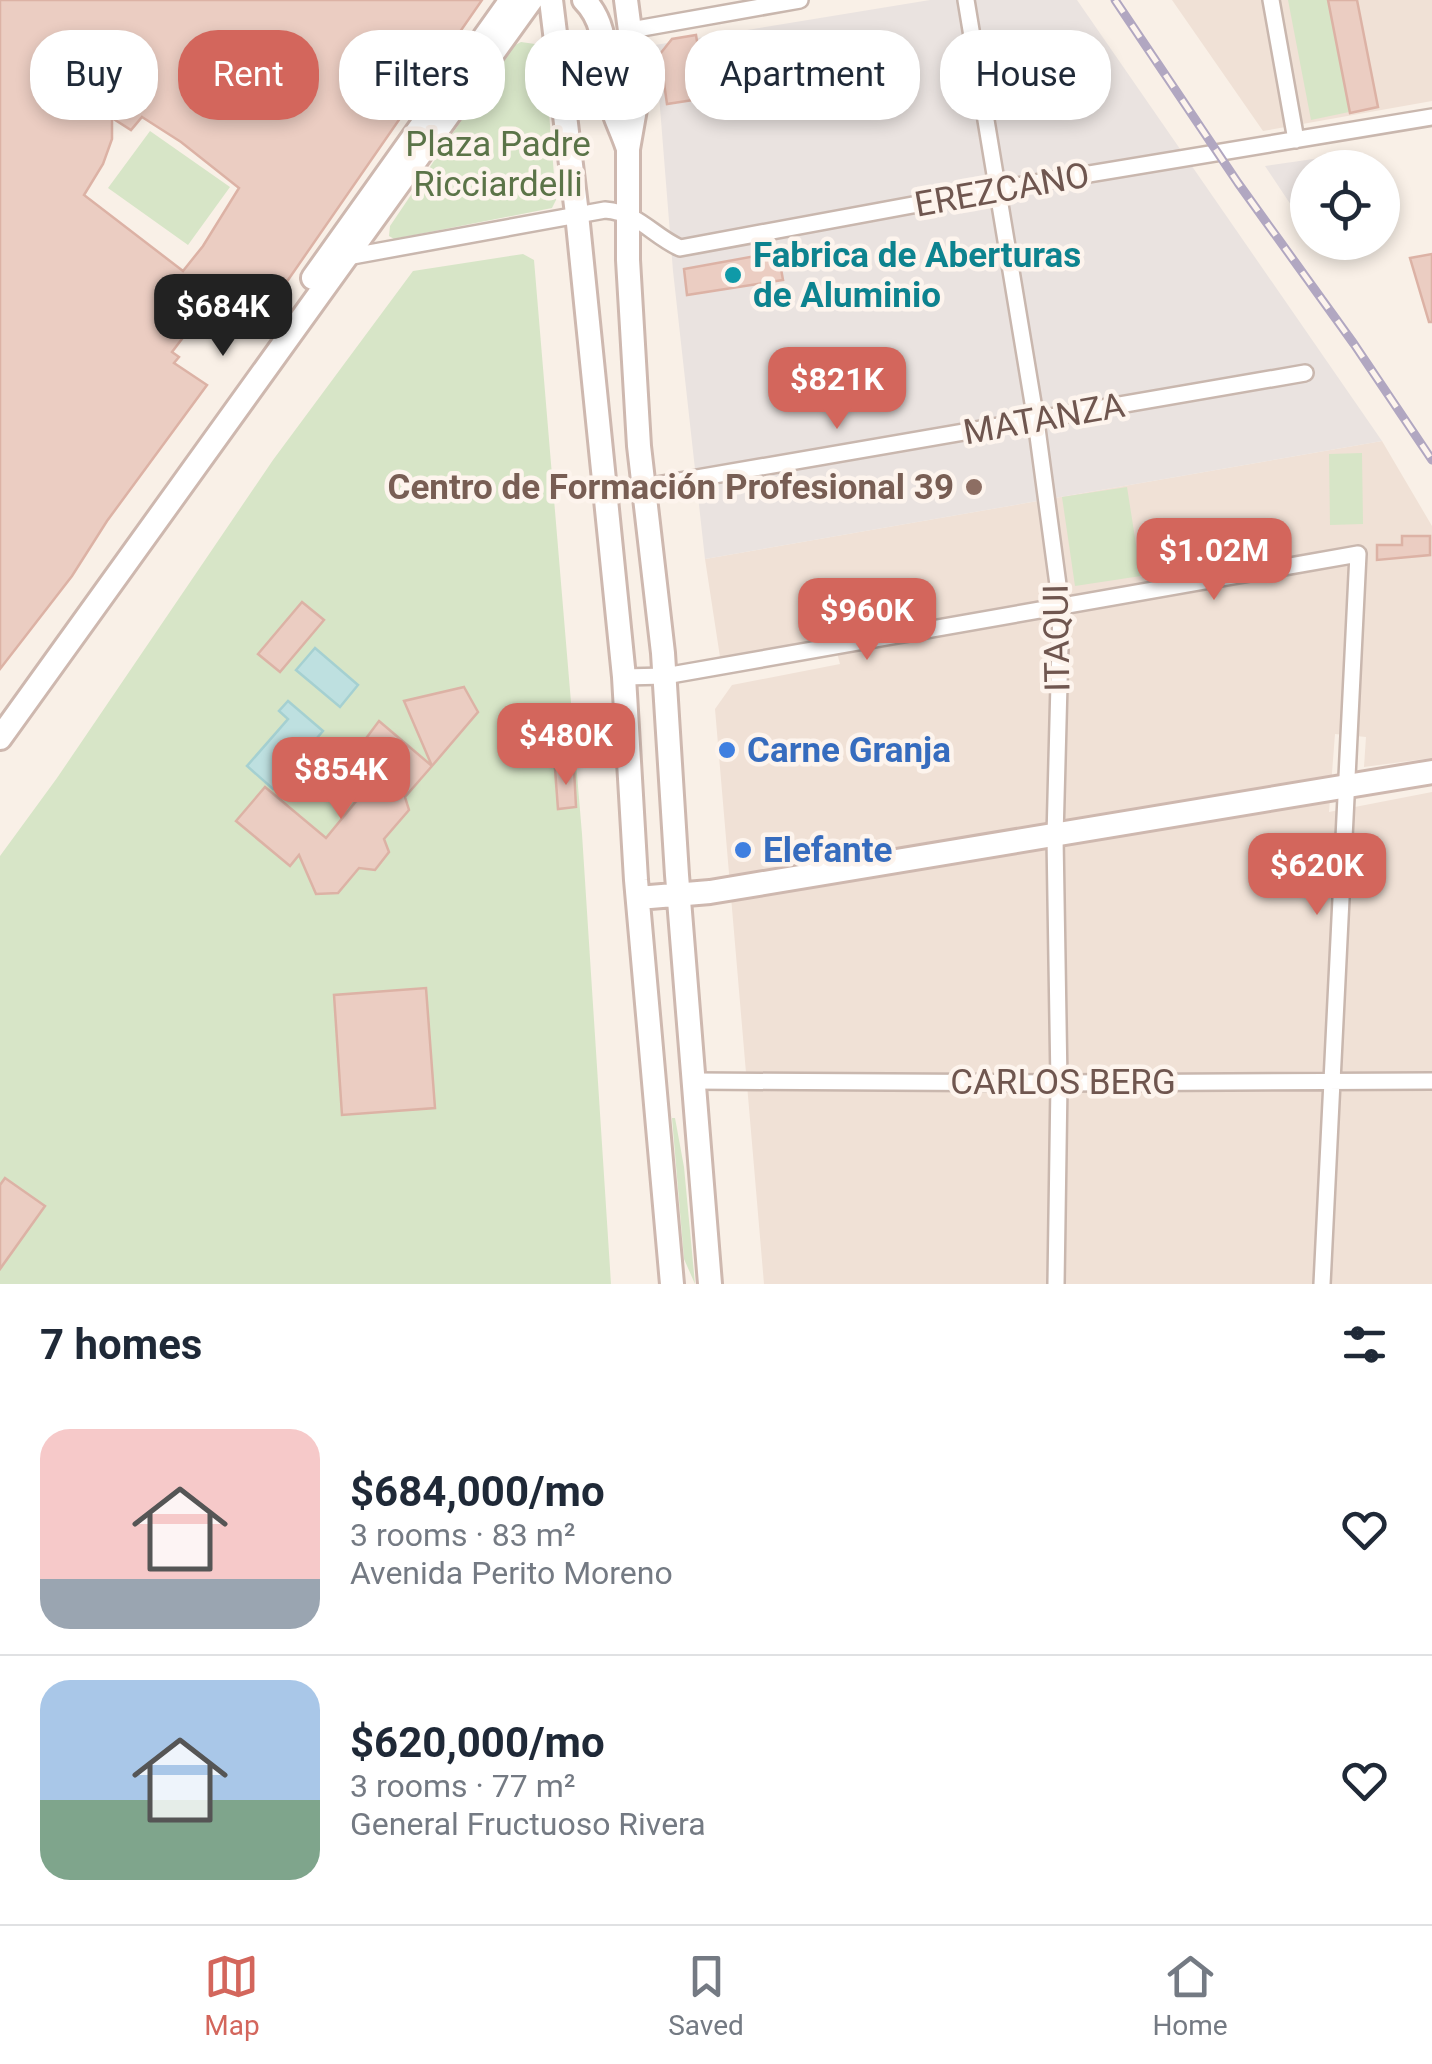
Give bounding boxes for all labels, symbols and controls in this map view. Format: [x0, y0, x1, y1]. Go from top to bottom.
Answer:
chip: Buy [30, 30, 158, 120]
chip: Rent [178, 30, 319, 120]
chip: Filters [339, 30, 505, 120]
chip: New [525, 30, 665, 120]
chip: Apartment [685, 30, 920, 120]
chip: House [940, 30, 1111, 120]
park label: Plaza Padre Ricciardelli [405, 124, 591, 205]
map controls [1290, 150, 1400, 260]
button: locate [1290, 150, 1400, 260]
street label: EREZCANO [912, 154, 1092, 226]
place label: Fabrica de Aberturas de Aluminio [753, 235, 1081, 316]
marker: Fabrica de Aberturas de Aluminio [722, 264, 744, 286]
pin: $684K [153, 274, 293, 359]
text: $684K [176, 287, 270, 325]
pin: $821K [767, 347, 907, 432]
text: $821K [790, 360, 884, 398]
street label: MATANZA [960, 385, 1128, 453]
place label: Centro de Formación Profesional 39 [388, 467, 954, 508]
marker: Centro de Formación Profesional 39 [963, 476, 985, 498]
pin: $1.02M [1133, 518, 1295, 603]
text: $1.02M [1159, 531, 1269, 569]
pin: $960K [797, 578, 937, 663]
street label: ITAQUI [1036, 584, 1078, 692]
text: $960K [820, 591, 914, 629]
pin: $480K [496, 703, 636, 788]
text: $480K [519, 716, 613, 754]
place label: Carne Granja [747, 730, 951, 771]
pin: $854K [271, 737, 411, 822]
marker: Carne Granja [716, 739, 738, 761]
text: $854K [294, 750, 388, 788]
place label: Elefante [763, 830, 893, 871]
pin: $620K [1247, 833, 1387, 918]
marker: Elefante [732, 839, 754, 861]
text: $620K [1270, 846, 1364, 884]
street label: CARLOS BERG [950, 1062, 1176, 1103]
icon: filters [1337, 1317, 1392, 1372]
text: 7 homes [40, 1320, 202, 1369]
text: $684,000/mo [350, 1467, 605, 1516]
icon: home [120, 1469, 240, 1589]
icon: heart [1337, 1502, 1392, 1557]
text: 3 rooms · 83 m² [350, 1516, 575, 1554]
text: Avenida Perito Moreno [350, 1554, 673, 1592]
text: $620,000/mo [350, 1718, 605, 1767]
icon: home [120, 1720, 240, 1840]
icon: heart [1337, 1753, 1392, 1808]
text: 3 rooms · 77 m² [350, 1767, 575, 1805]
text: General Fructuoso Rivera [350, 1805, 706, 1843]
tab: Map [204, 1949, 260, 2042]
tab: Saved [668, 1949, 744, 2042]
tab: Home [1152, 1949, 1228, 2042]

